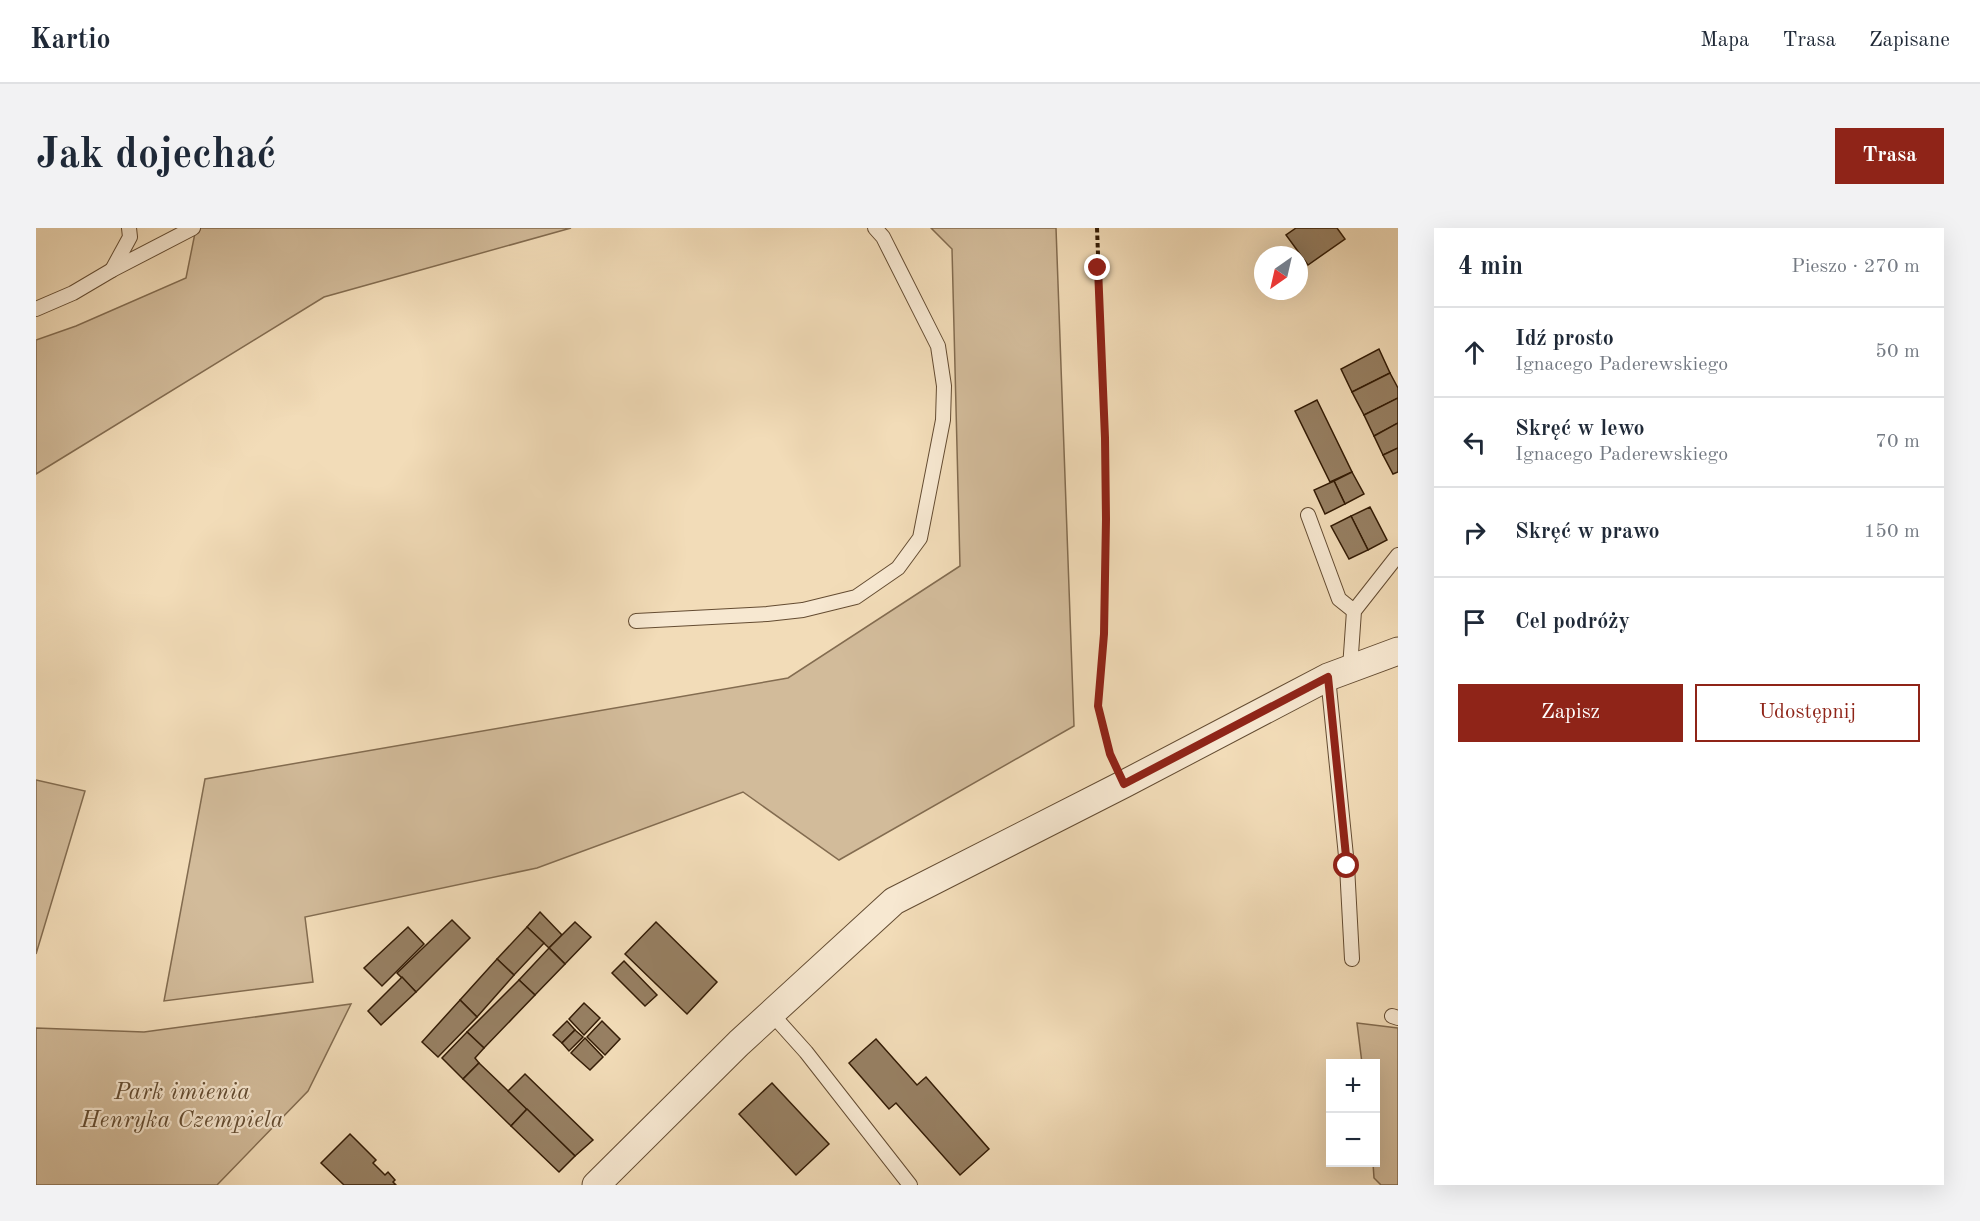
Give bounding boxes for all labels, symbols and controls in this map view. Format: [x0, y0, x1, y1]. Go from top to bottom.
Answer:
text: Kartio [30, 27, 111, 55]
text: Mapa [1700, 30, 1749, 51]
text: Trasa [1782, 30, 1836, 51]
text: Zapisane [1869, 30, 1950, 51]
button: Trasa [1835, 128, 1944, 184]
text: Jak dojechać [36, 135, 277, 177]
north arrow [1254, 246, 1308, 300]
route end [1084, 254, 1110, 280]
text: 4 min [1458, 254, 1523, 280]
text: Pieszo · 270 m [1791, 257, 1920, 277]
text: Idź prosto [1515, 328, 1614, 350]
icon: ahead [1458, 336, 1491, 369]
text: 50 m [1875, 342, 1920, 362]
text: Ignacego Paderewskiego [1515, 355, 1728, 375]
text: Skręć w lewo [1515, 418, 1645, 440]
icon: left [1458, 426, 1491, 459]
text: 70 m [1875, 432, 1920, 452]
text: Ignacego Paderewskiego [1515, 445, 1728, 465]
icon: right [1458, 516, 1491, 549]
text: Skręć w prawo [1515, 521, 1660, 543]
text: 150 m [1864, 522, 1920, 542]
icon: arrive [1458, 606, 1491, 639]
text: Cel podróży [1515, 611, 1630, 633]
button: Zapisz [1458, 684, 1683, 742]
button: Udostępnij [1695, 684, 1920, 742]
route start [1333, 852, 1359, 878]
map controls [1326, 1059, 1380, 1167]
button: + [1326, 1059, 1380, 1113]
park label: Park imienia Henryka Czempiela [79, 1081, 284, 1133]
button: − [1326, 1113, 1380, 1167]

